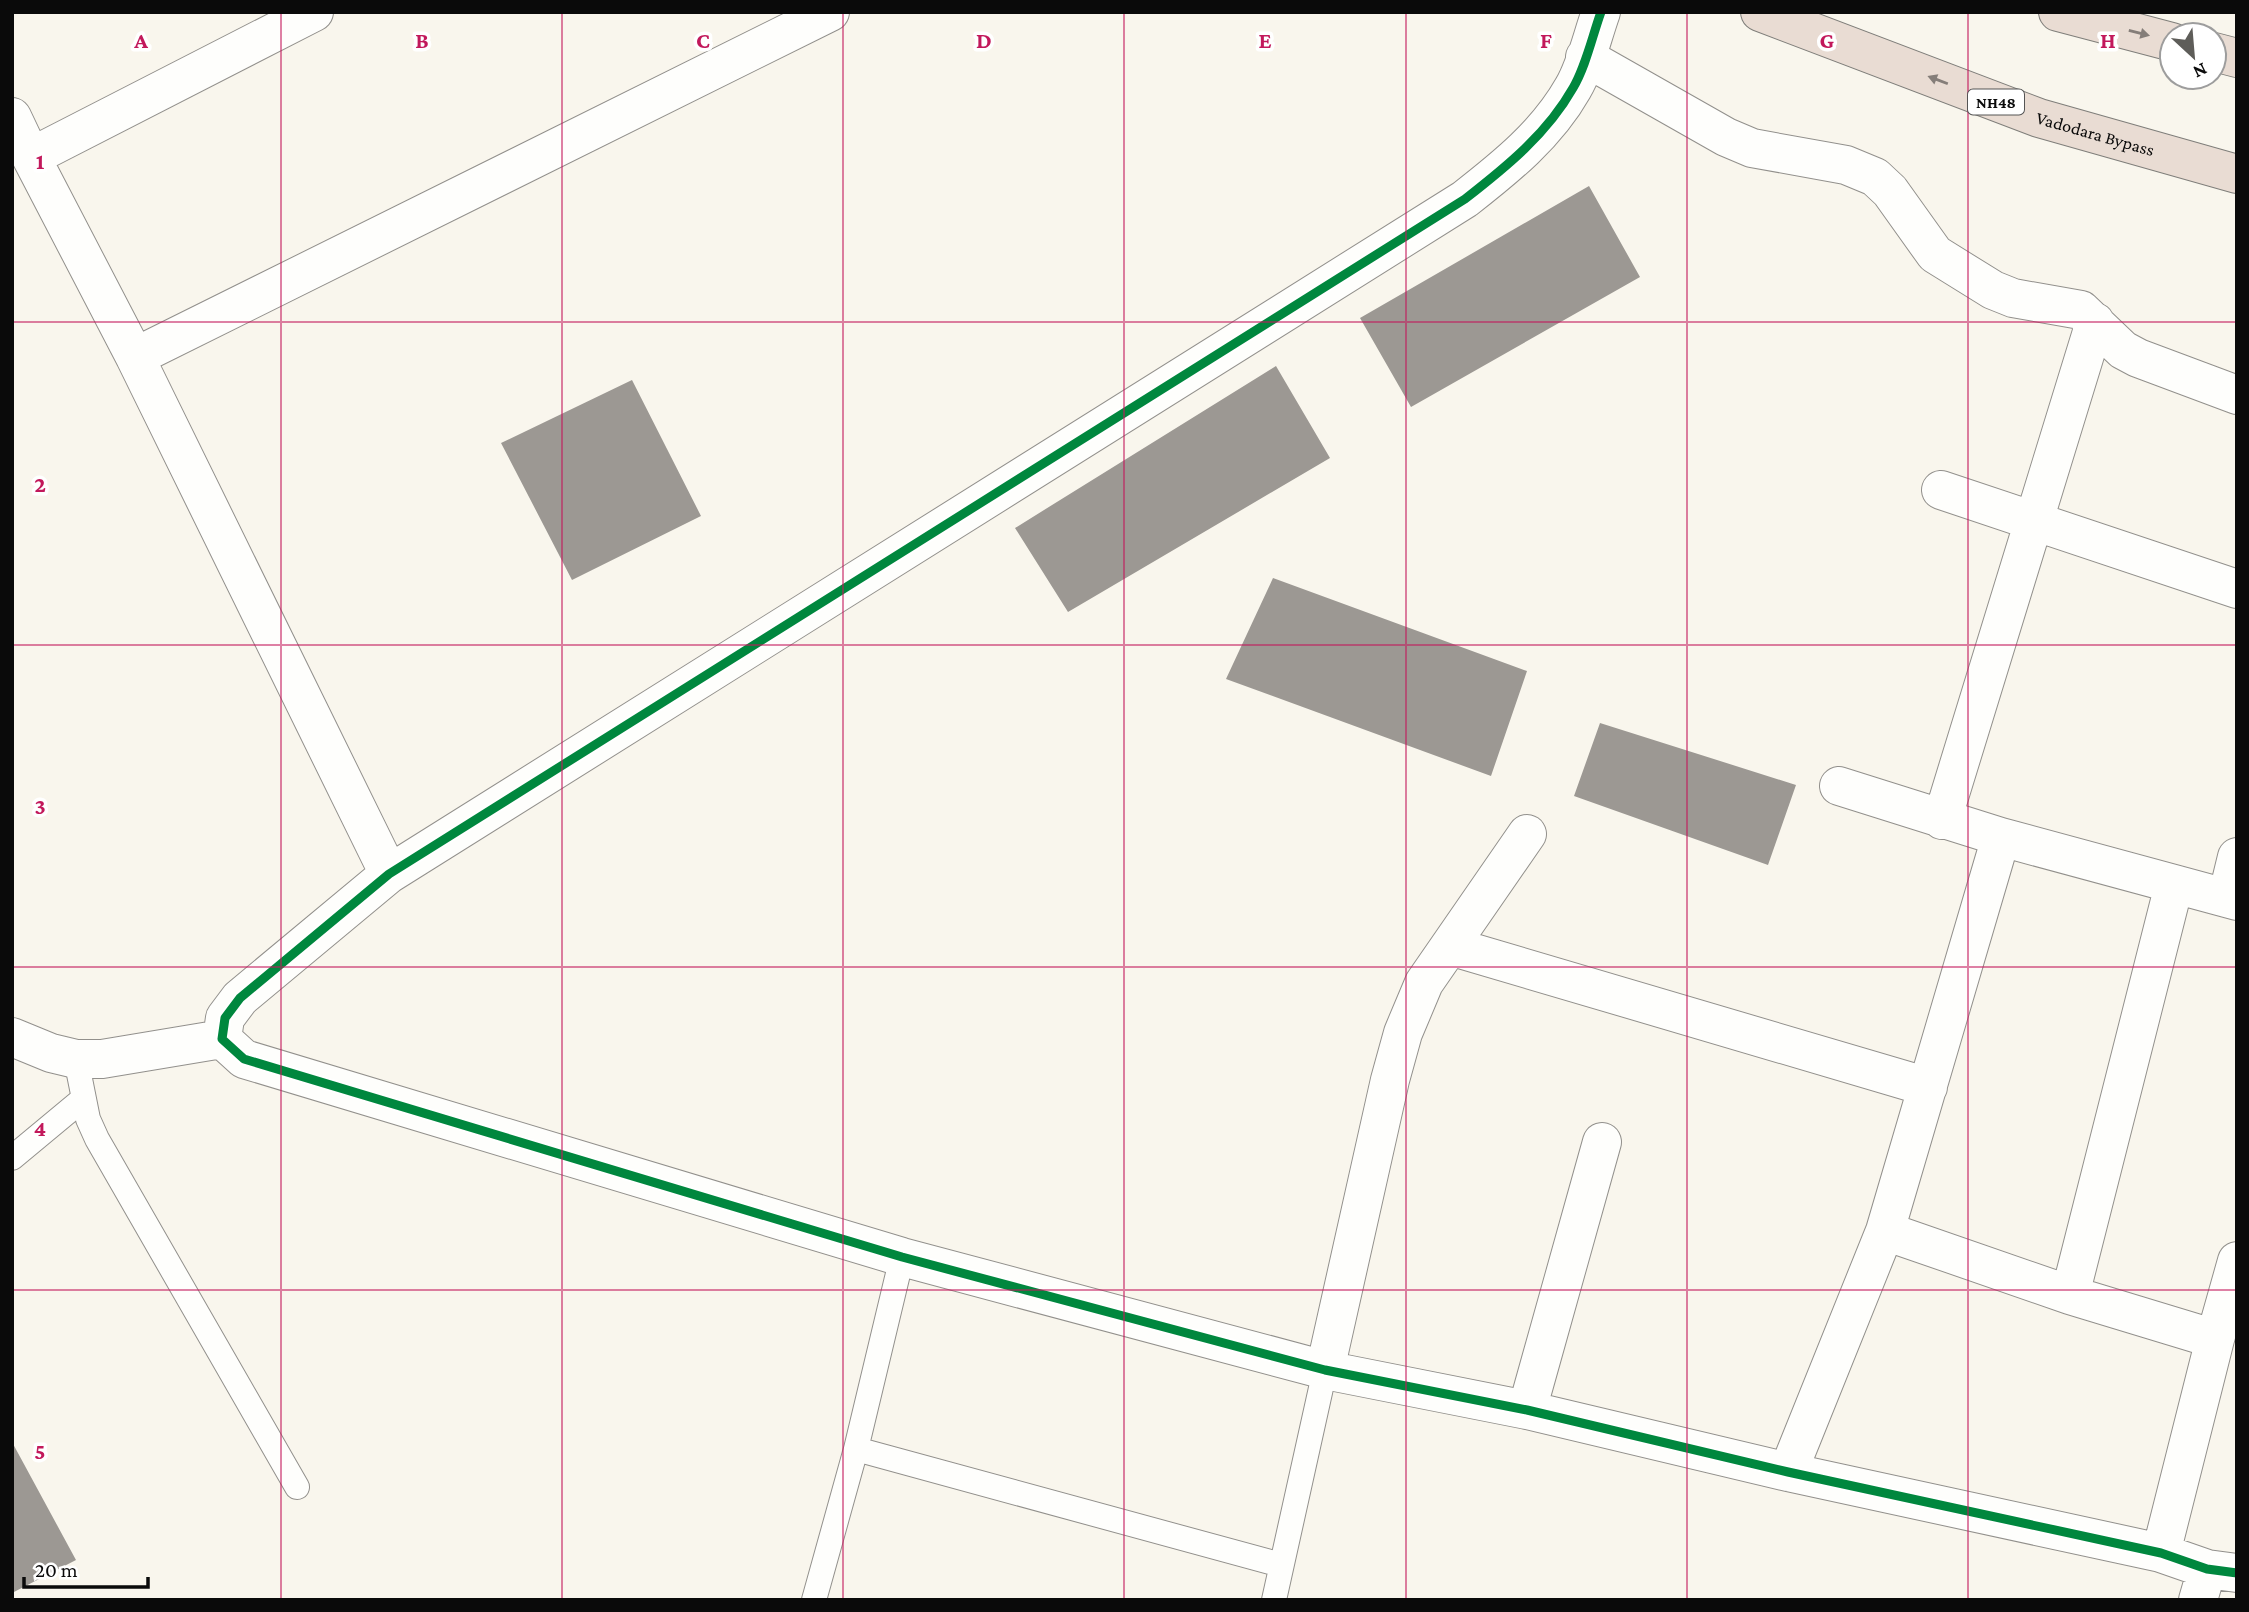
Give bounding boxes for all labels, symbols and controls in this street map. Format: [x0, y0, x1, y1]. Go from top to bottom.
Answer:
north arrow [2158, 21, 2228, 91]
text: A [133, 27, 148, 53]
text: B [415, 27, 429, 53]
text: C [696, 27, 710, 53]
text: D [976, 27, 992, 53]
text: E [1258, 27, 1272, 53]
text: F [1540, 27, 1552, 53]
text: G [1820, 27, 1835, 53]
text: H [2100, 27, 2116, 53]
one-way arrow [2128, 28, 2150, 39]
text: N [2190, 59, 2211, 83]
one-way arrow [1928, 74, 1949, 85]
road number: NH48 [1968, 90, 2024, 114]
street label: Vadodara Bypass [2034, 108, 2157, 160]
text: 1 [36, 148, 45, 174]
text: 2 [34, 471, 46, 497]
text: 3 [34, 793, 46, 819]
text: 4 [34, 1115, 46, 1141]
text: 5 [34, 1438, 46, 1464]
scale bar [24, 1546, 149, 1590]
text: 20 m [35, 1558, 78, 1582]

